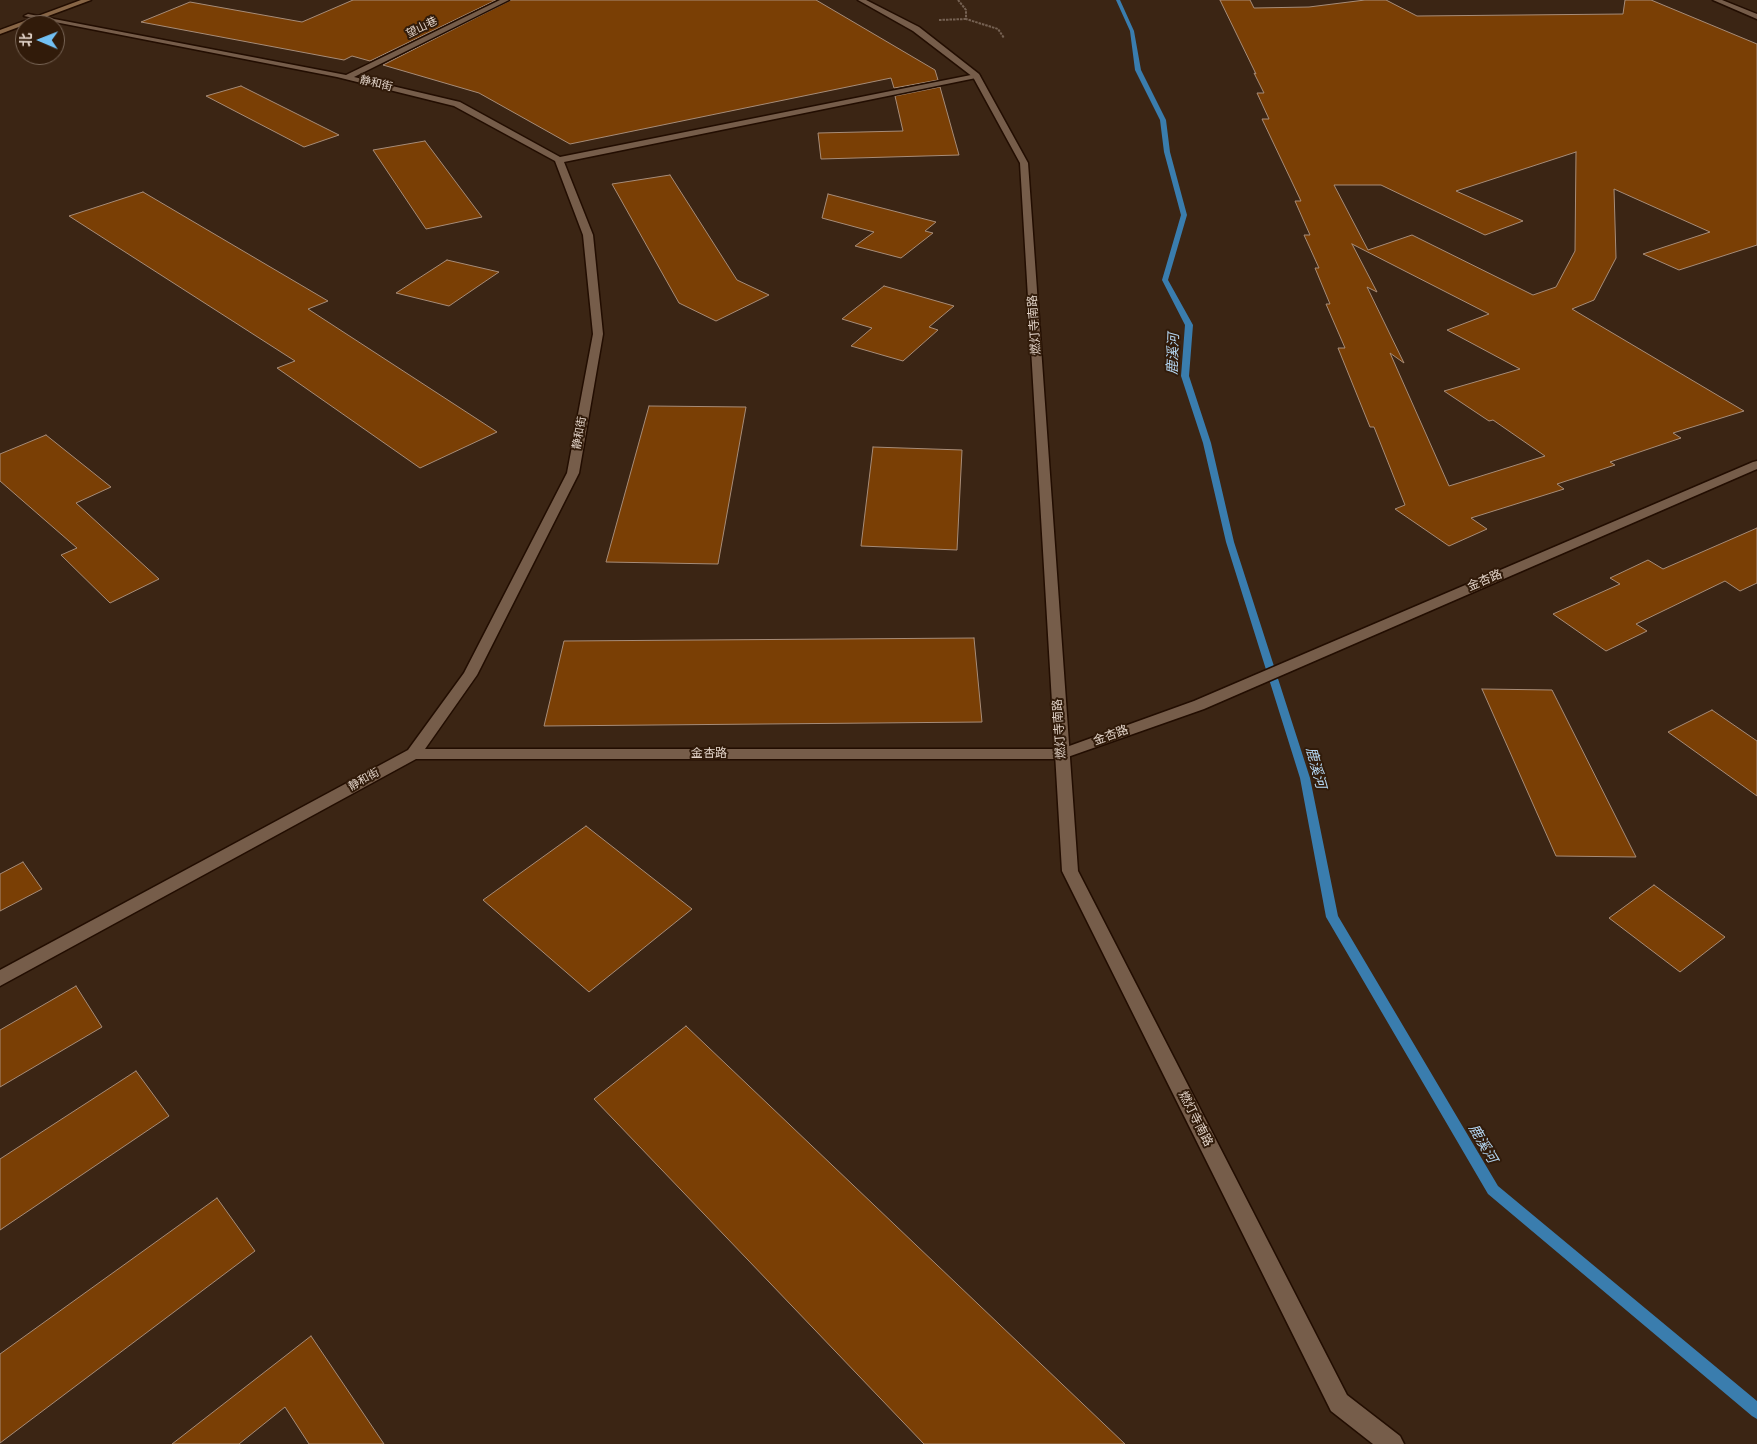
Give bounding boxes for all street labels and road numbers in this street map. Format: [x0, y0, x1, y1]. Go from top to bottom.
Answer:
street label: 望山巷 [404, 15, 440, 41]
street label: 静和街 [358, 74, 394, 94]
street label: 燃灯寺南路 [1026, 295, 1044, 355]
street label: 静和街 [571, 416, 589, 450]
street label: 金杏路 [1466, 567, 1504, 595]
street label: 燃灯寺南路 [1051, 699, 1069, 759]
street label: 金杏路 [1092, 723, 1130, 749]
street label: 金杏路 [691, 747, 727, 761]
street label: 静和街 [346, 766, 382, 794]
street label: 燃灯寺南路 [1175, 1089, 1215, 1149]

